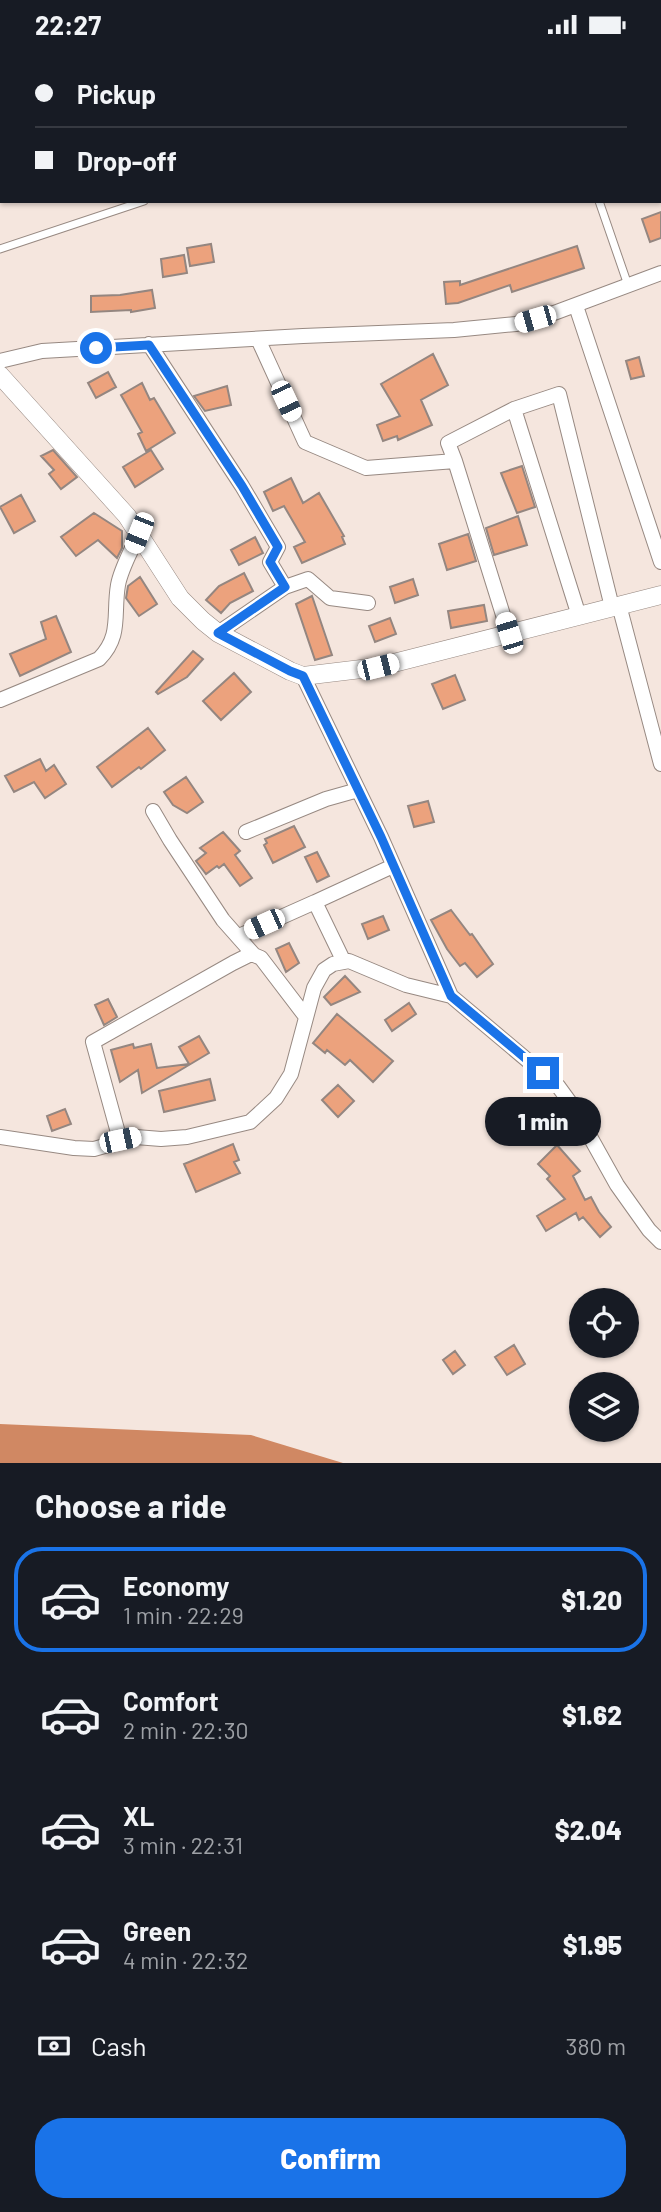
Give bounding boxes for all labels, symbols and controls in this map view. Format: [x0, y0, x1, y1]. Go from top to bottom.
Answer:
text: 22:27 [35, 9, 101, 40]
text: Pickup [77, 78, 156, 109]
text: Drop-off [77, 145, 177, 176]
car [512, 303, 559, 335]
route start [80, 332, 112, 364]
car [268, 378, 305, 424]
car [122, 510, 157, 556]
car [493, 610, 526, 656]
car [356, 652, 401, 682]
car [241, 906, 288, 942]
route end [527, 1057, 559, 1089]
callout: 1 min [485, 1097, 601, 1147]
text: 1 min [518, 1107, 568, 1135]
car [98, 1125, 143, 1155]
map controls [569, 1288, 639, 1442]
button: locate [569, 1288, 639, 1358]
button: layers [569, 1372, 639, 1442]
text: Choose a ride [35, 1486, 227, 1524]
icon: car [39, 1568, 102, 1631]
text: Economy [123, 1570, 229, 1601]
text: $1.20 [561, 1584, 622, 1615]
text: 1 min · 22:29 [123, 1601, 244, 1629]
icon: car [39, 1683, 102, 1746]
text: Comfort [123, 1685, 219, 1716]
text: $1.62 [562, 1699, 622, 1730]
text: 2 min · 22:30 [123, 1716, 249, 1744]
icon: car [39, 1798, 102, 1861]
text: XL [123, 1800, 154, 1831]
text: $2.04 [555, 1814, 622, 1845]
text: 3 min · 22:31 [123, 1831, 243, 1859]
icon: car [39, 1913, 102, 1976]
text: Green [123, 1915, 191, 1946]
text: $1.95 [563, 1929, 622, 1960]
text: 4 min · 22:32 [123, 1946, 248, 1974]
icon: cash [35, 2027, 73, 2065]
text: Cash [91, 2030, 146, 2061]
text: 380 m [566, 2032, 626, 2060]
button: Confirm [35, 2118, 626, 2198]

